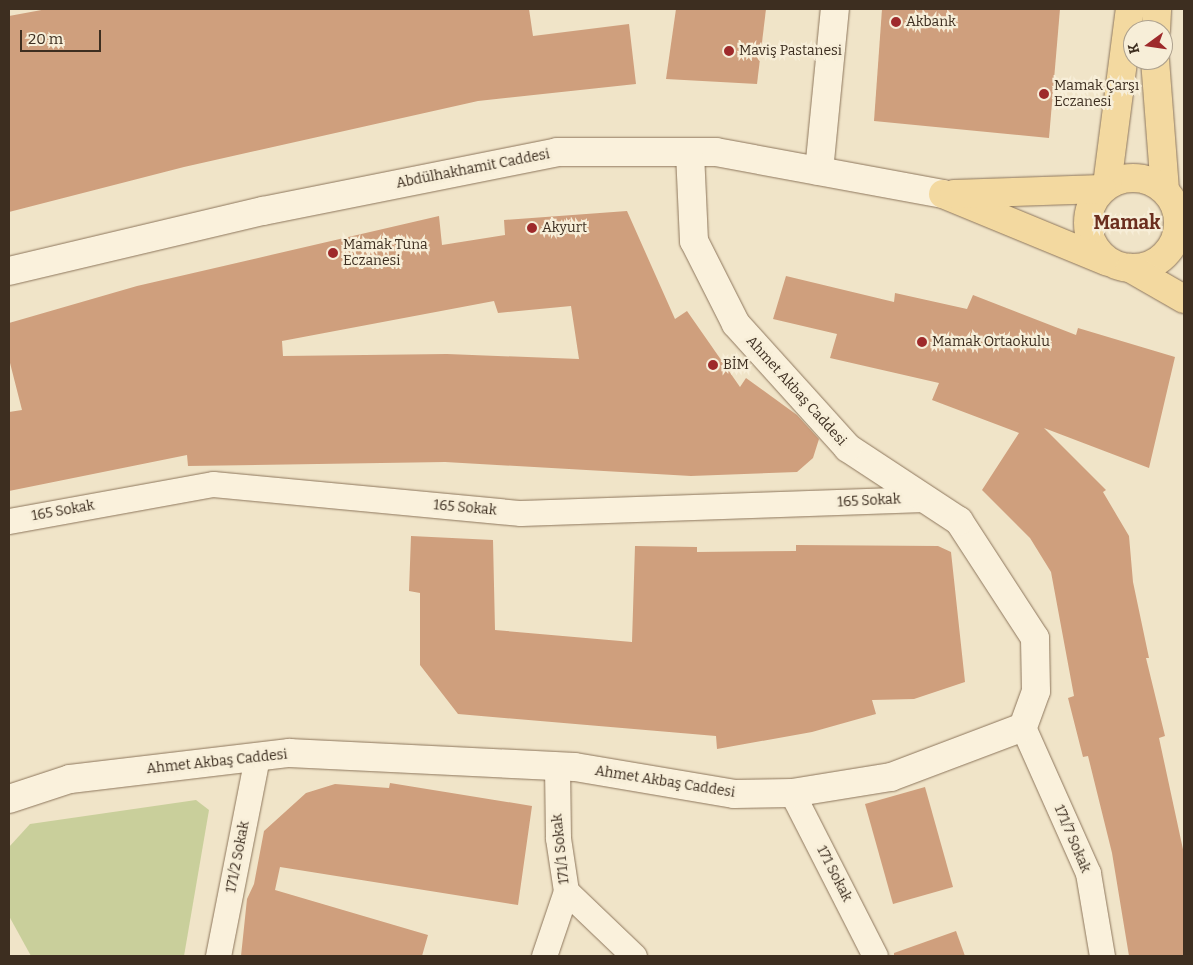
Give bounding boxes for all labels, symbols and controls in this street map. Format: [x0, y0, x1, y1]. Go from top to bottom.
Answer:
place label: Akbank [906, 14, 956, 30]
marker: Akbank [890, 16, 902, 28]
scale bar [22, 20, 104, 52]
north arrow [1123, 20, 1173, 70]
text: 20 m [28, 30, 63, 48]
text: K [1124, 42, 1143, 55]
place label: Maviş Pastanesi [739, 43, 842, 59]
marker: Maviş Pastanesi [723, 45, 735, 57]
place label: Mamak Çarşı Eczanesi [1054, 78, 1139, 110]
marker: Mamak Çarşı Eczanesi [1038, 88, 1050, 100]
street label: Abdülhakhamit Caddesi [395, 146, 551, 192]
district label: Mamak [1093, 212, 1161, 234]
place label: Akyurt [542, 220, 587, 236]
marker: Akyurt [526, 222, 538, 234]
place label: Mamak Tuna Eczanesi [343, 237, 428, 270]
marker: Mamak Tuna Eczanesi [327, 247, 339, 259]
street label: Ahmet Akbaş Caddesi [742, 333, 850, 449]
place label: Mamak Ortaokulu [932, 334, 1050, 350]
marker: Mamak Ortaokulu [916, 336, 928, 348]
place label: BİM [723, 357, 749, 373]
marker: BİM [707, 359, 719, 371]
street label: 165 Sokak [837, 491, 901, 511]
street label: 165 Sokak [30, 497, 96, 525]
street label: 165 Sokak [433, 497, 497, 519]
street label: Ahmet Akbaş Caddesi [146, 746, 288, 778]
street label: Ahmet Akbaş Caddesi [594, 763, 736, 801]
street label: 171/7 Sokak [1050, 803, 1094, 875]
street label: 171/1 Sokak [549, 813, 573, 885]
street label: 171/2 Sokak [223, 820, 253, 894]
street label: 171 Sokak [813, 843, 855, 905]

